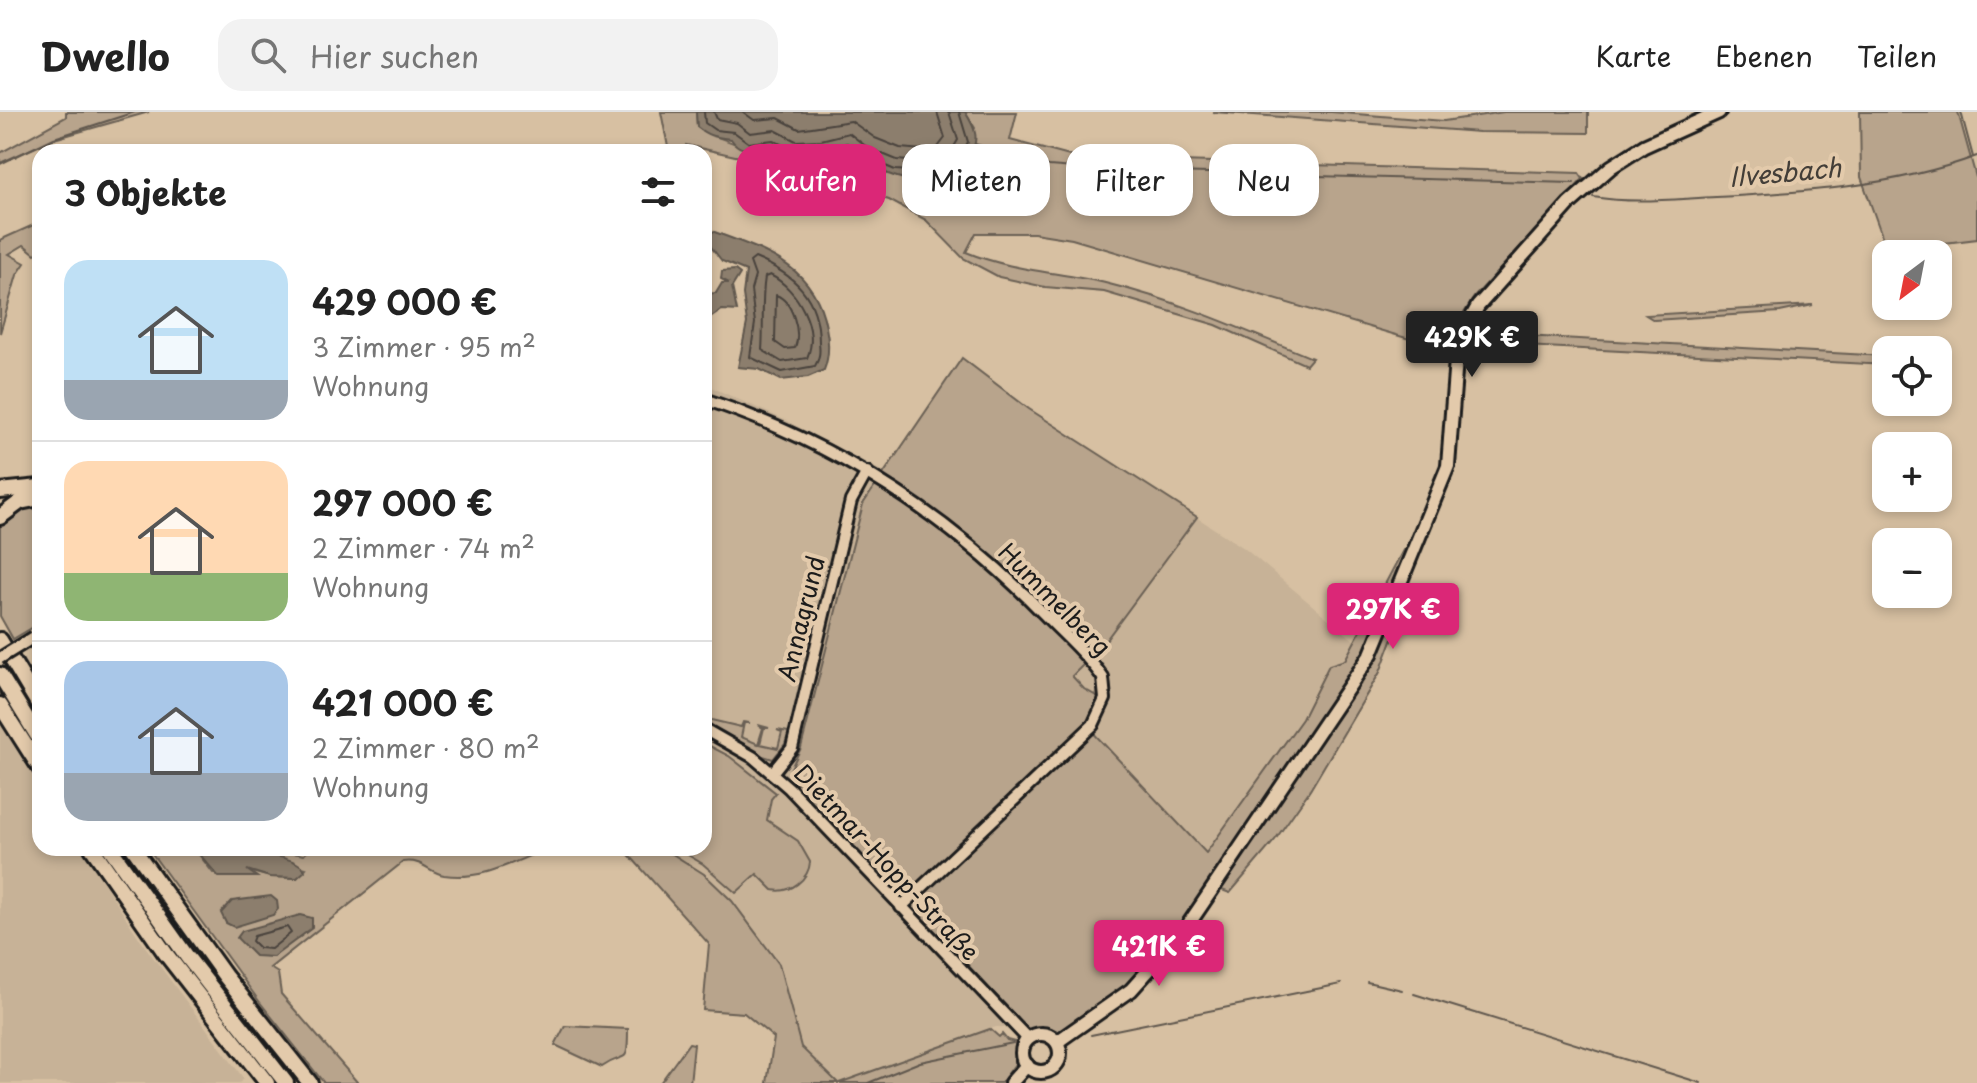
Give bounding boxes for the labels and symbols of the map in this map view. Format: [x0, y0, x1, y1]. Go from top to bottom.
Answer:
water label: Ilvesbach [1727, 147, 1844, 196]
north arrow [1872, 240, 1952, 320]
pin: 429K € [1407, 311, 1537, 379]
street label: Hummelberg [991, 534, 1120, 663]
street label: Annagrund [767, 552, 833, 685]
pin: 297K € [1328, 583, 1458, 651]
street label: Dietmar-Hopp-Straße [786, 755, 989, 968]
pin: 421K € [1094, 920, 1224, 988]

